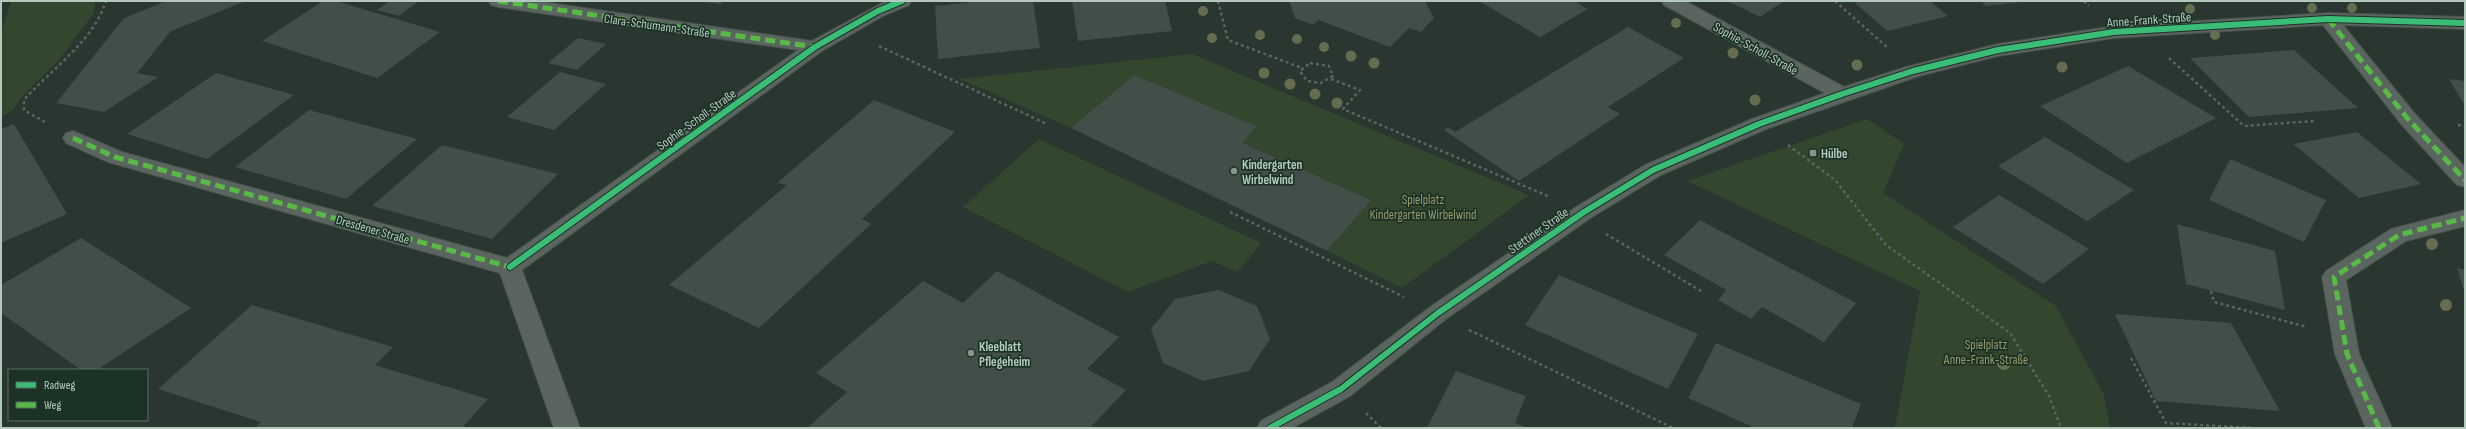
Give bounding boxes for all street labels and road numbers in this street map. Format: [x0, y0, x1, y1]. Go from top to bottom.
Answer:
street label: Anne-Frank-Straße [2105, 9, 2192, 31]
street label: Clara-Schumann-Straße [603, 11, 711, 41]
street label: Sophie-Scholl-Straße [1710, 19, 1801, 79]
street label: Sophie-Scholl-Straße [654, 86, 739, 154]
street label: Stettiner Straße [1505, 204, 1572, 258]
street label: Dresdener Straße [334, 212, 411, 248]

